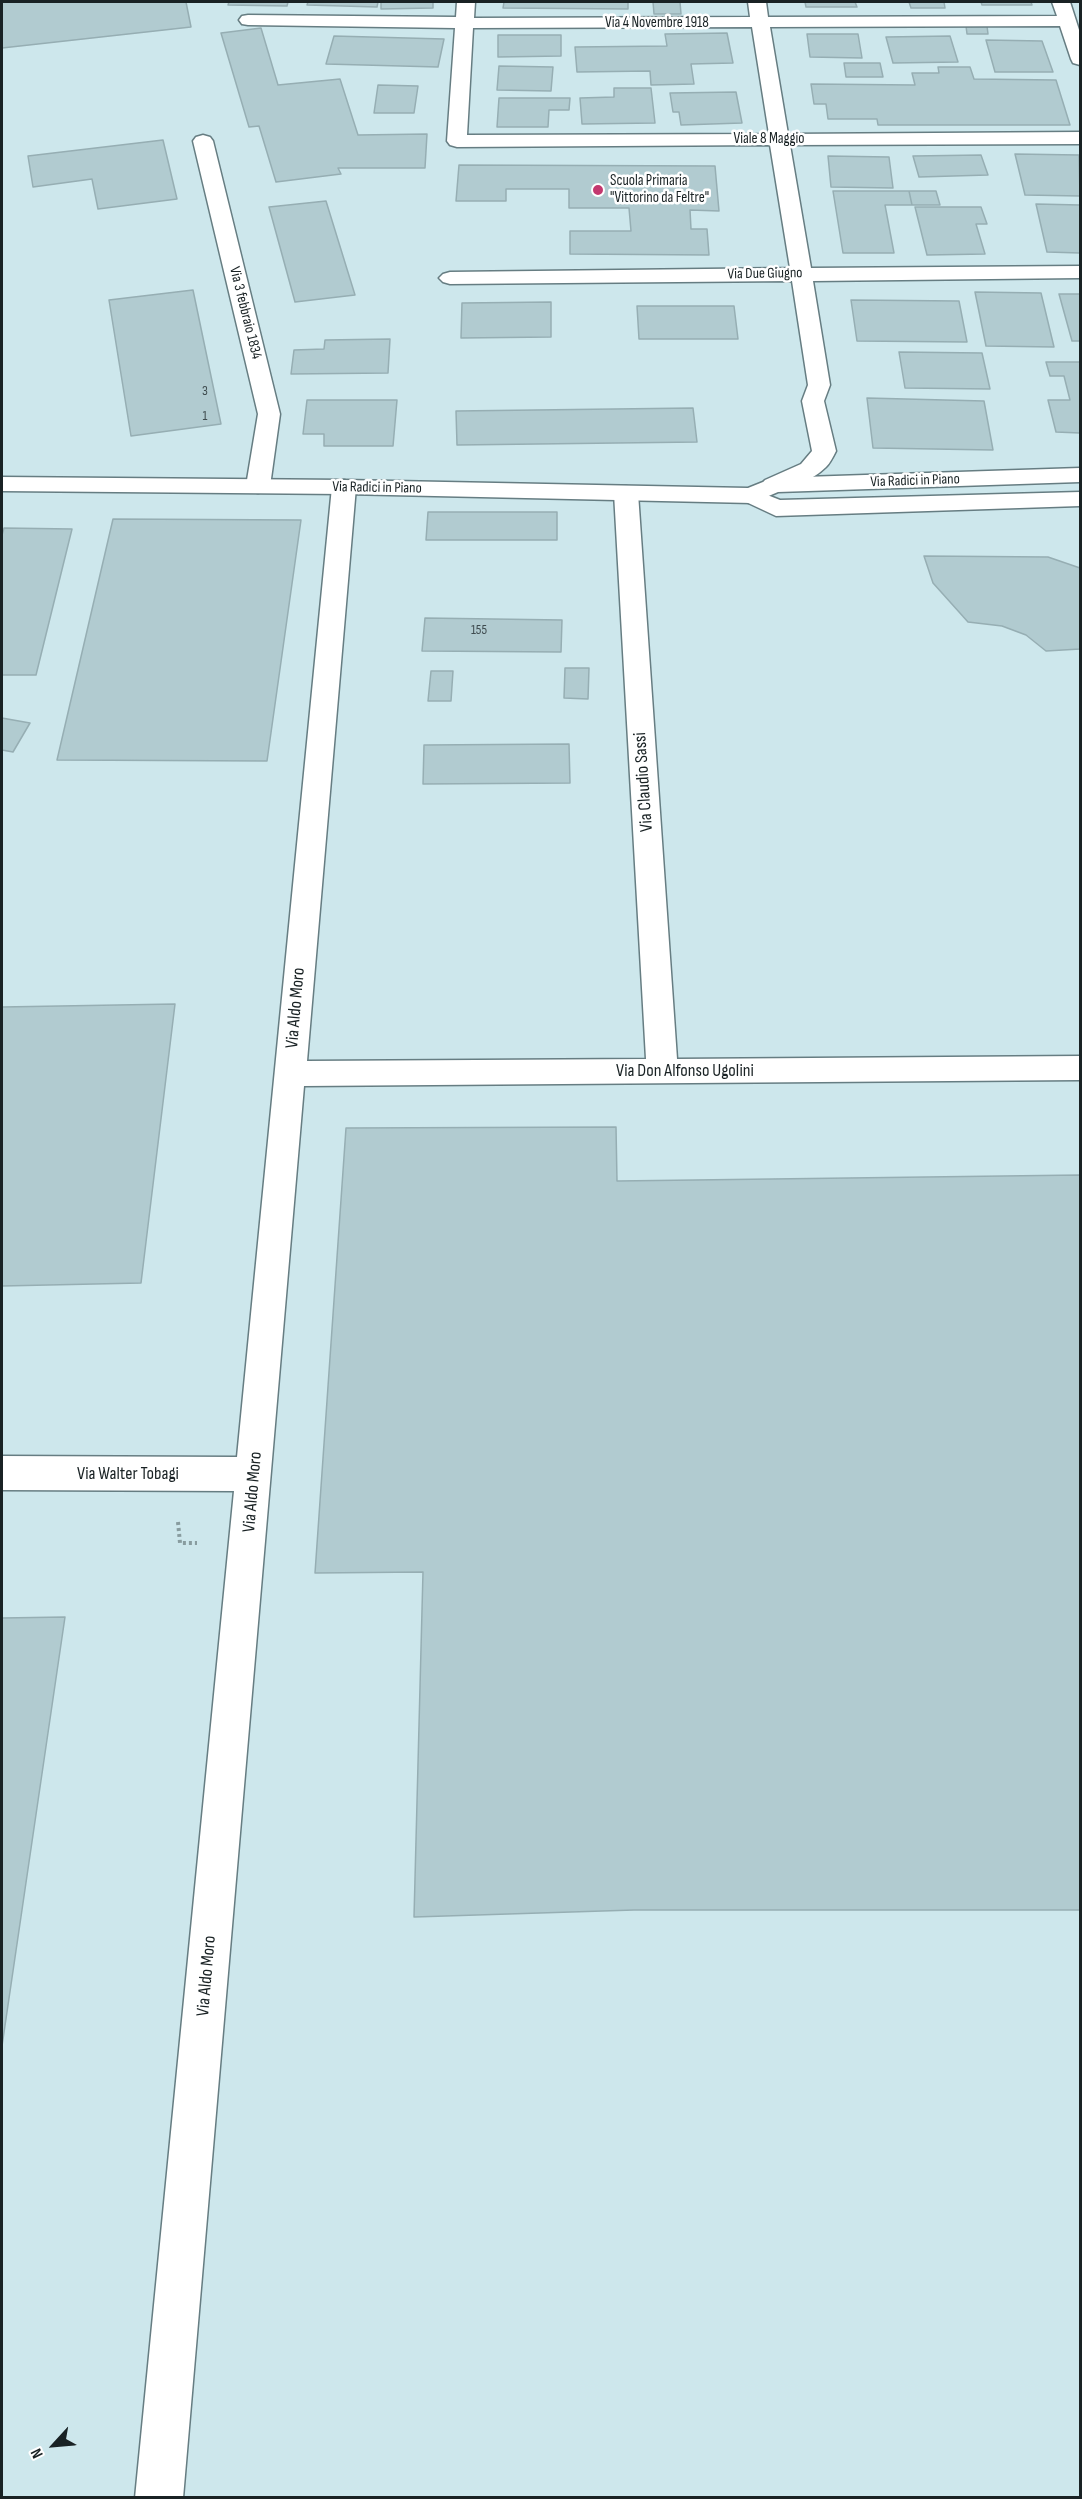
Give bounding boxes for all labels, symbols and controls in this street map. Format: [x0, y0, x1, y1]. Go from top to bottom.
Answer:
street label: Via 4 Novembre 1918 [605, 14, 709, 32]
street label: Viale 8 Maggio [733, 130, 805, 148]
place label: Scuola Primaria "Vittorino da Feltre" [610, 172, 709, 207]
marker: Scuola Primaria "Vittorino da Feltre" [591, 183, 605, 197]
street label: Via Due Giugno [727, 264, 803, 284]
street label: Via 3 febbraio 1834 [225, 265, 265, 361]
house number: 3 [202, 383, 208, 399]
house number: 1 [203, 408, 207, 424]
street label: Via Radici in Piano [870, 470, 960, 492]
street label: Via Radici in Piano [332, 478, 422, 498]
house number: 155 [471, 622, 487, 638]
street label: Via Claudio Sassi [630, 732, 658, 832]
street label: Via Aldo Moro [282, 967, 310, 1049]
street label: Via Don Alfonso Ugolini [616, 1060, 754, 1082]
street label: Via Aldo Moro [239, 1451, 267, 1533]
street label: Via Walter Tobagi [77, 1463, 179, 1485]
street label: Via Aldo Moro [193, 1935, 221, 2017]
north arrow [24, 2415, 84, 2475]
text: N [27, 2445, 48, 2461]

